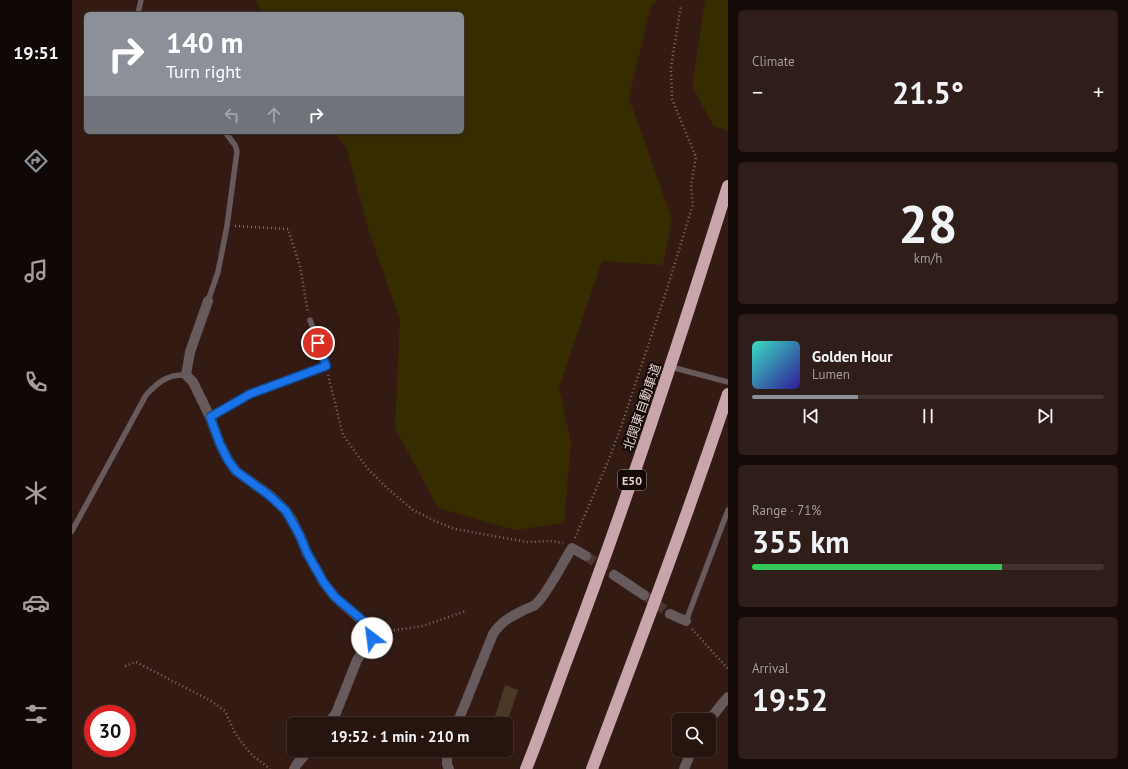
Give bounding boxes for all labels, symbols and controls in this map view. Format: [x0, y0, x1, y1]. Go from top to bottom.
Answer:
text: 140 m [166, 24, 243, 61]
icon: right [100, 28, 152, 80]
text: 19:51 [13, 41, 59, 64]
text: Climate [752, 53, 795, 70]
text: Turn right [166, 60, 241, 83]
text: 21.5° [892, 73, 964, 112]
text: − [752, 78, 763, 106]
text: + [1093, 78, 1104, 106]
icon: left [221, 104, 243, 126]
icon: ahead [263, 104, 285, 126]
icon: right [305, 104, 327, 126]
icon: directions [22, 147, 50, 175]
text: 28 [899, 190, 957, 257]
text: km/h [914, 250, 942, 267]
icon: music [22, 257, 50, 285]
pin [301, 326, 335, 360]
icon: arrive [307, 332, 329, 354]
text: Golden Hour [812, 347, 892, 366]
street label: 北関東自動車道 [619, 361, 665, 453]
text: Lumen [812, 366, 850, 383]
icon: phone [22, 368, 50, 396]
icon: previous [800, 405, 822, 427]
icon: pause [917, 405, 939, 427]
icon: next [1034, 405, 1056, 427]
road number: E50 [618, 470, 646, 490]
icon: climate [22, 479, 50, 507]
text: Range · 71% [752, 502, 821, 519]
text: 355 km [752, 522, 850, 561]
icon: car [22, 589, 50, 617]
position arrow [351, 617, 393, 659]
text: Arrival [752, 660, 788, 677]
text: 19:52 [752, 680, 828, 719]
icon: filters [22, 700, 50, 728]
speed limit sign: 30 [84, 705, 136, 757]
map controls [672, 713, 716, 757]
button: search [672, 713, 716, 757]
text: 19:52 · 1 min · 210 m [331, 727, 469, 746]

